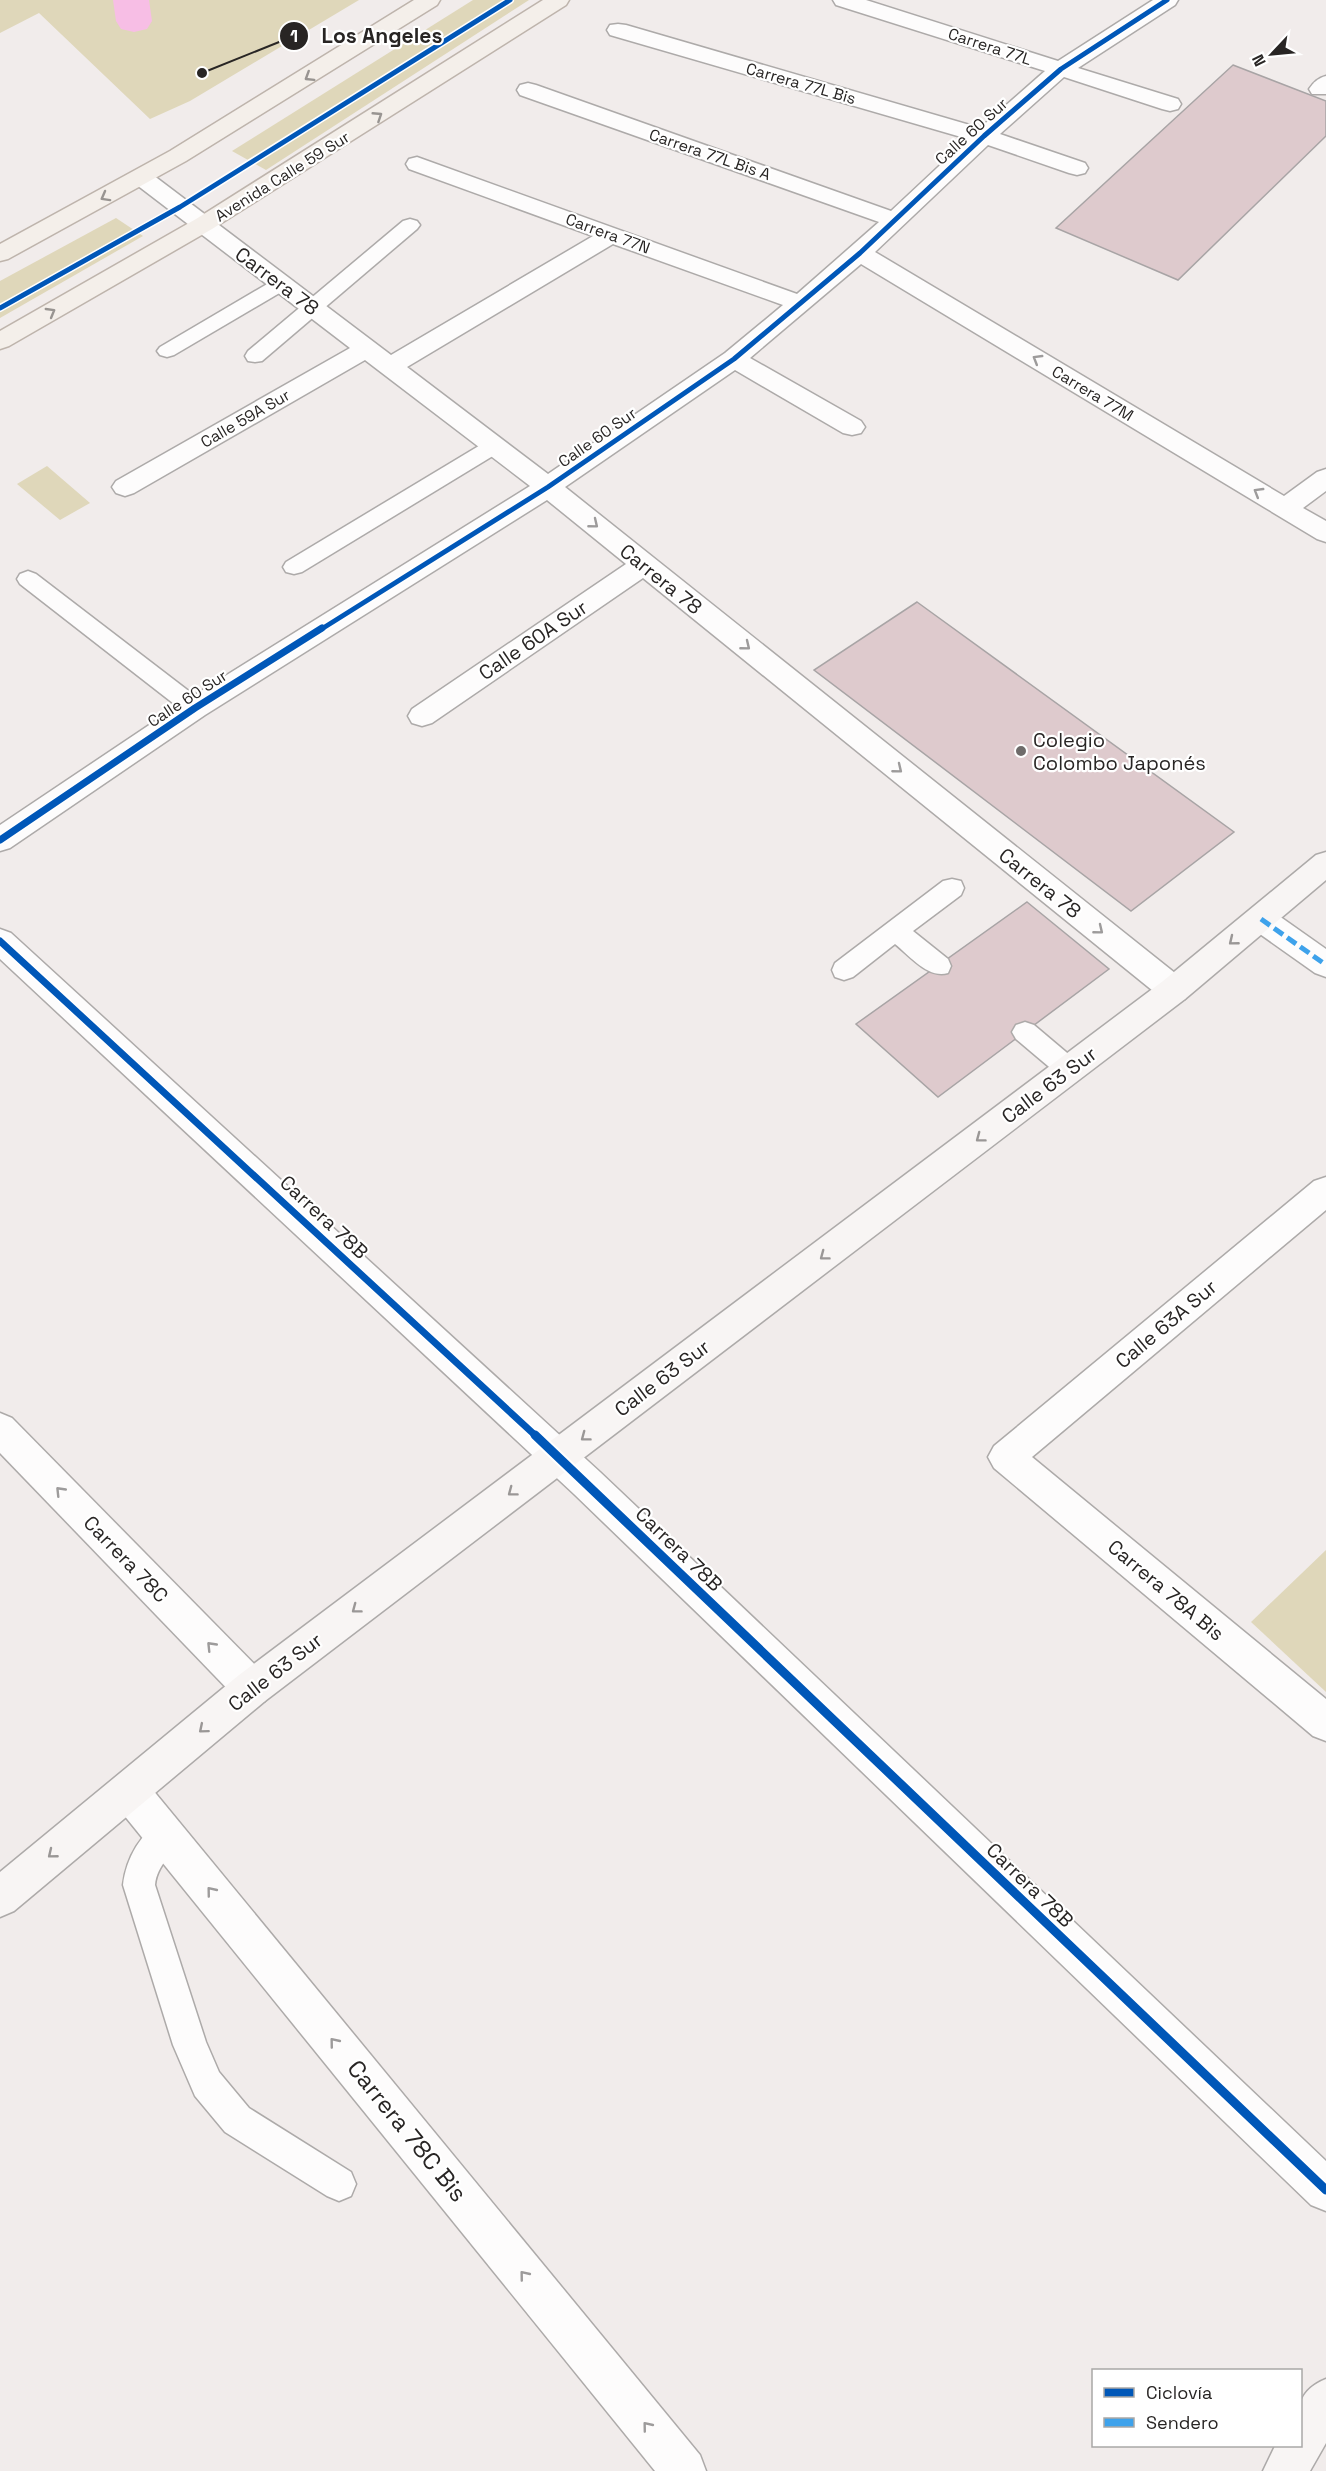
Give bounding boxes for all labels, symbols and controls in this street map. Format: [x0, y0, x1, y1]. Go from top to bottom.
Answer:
callout: Los Angeles [279, 16, 454, 55]
text: Los Angeles [322, 22, 442, 49]
street label: Carrera 77L [945, 23, 1035, 70]
text: 1 [290, 24, 298, 47]
north arrow [1242, 24, 1302, 84]
text: N [1247, 51, 1271, 70]
street label: Carrera 77L Bis [744, 58, 858, 109]
one-way arrow [305, 69, 315, 81]
street label: Calle 60 Sur [931, 93, 1012, 170]
one-way arrow [372, 111, 382, 123]
street label: Carrera 77L Bis A [646, 124, 773, 185]
street label: Avenida Calle 59 Sur [211, 126, 354, 226]
one-way arrow [100, 190, 111, 201]
street label: Carrera 77N [563, 208, 653, 258]
street label: Carrera 78 [230, 241, 324, 321]
one-way arrow [45, 308, 55, 319]
one-way arrow [1033, 355, 1043, 367]
street label: Carrera 77M [1048, 361, 1137, 426]
street label: Calle 59A Sur [197, 384, 294, 452]
street label: Calle 60 Sur [554, 403, 640, 472]
one-way arrow [1254, 487, 1264, 499]
one-way arrow [587, 517, 598, 528]
street label: Carrera 78 [615, 538, 707, 620]
street label: Calle 60A Sur [474, 594, 592, 686]
one-way arrow [739, 639, 750, 650]
street label: Calle 60 Sur [144, 665, 231, 732]
place label: Colegio Colombo Japonés [1033, 727, 1206, 776]
marker: Colegio Colombo Japonés [1014, 744, 1028, 758]
one-way arrow [891, 761, 902, 772]
street label: Carrera 78 [994, 842, 1086, 924]
one-way arrow [1092, 923, 1103, 934]
one-way arrow [1229, 934, 1240, 945]
street label: Calle 63 Sur [996, 1041, 1102, 1129]
one-way arrow [975, 1131, 986, 1142]
street label: Carrera 78B [274, 1169, 374, 1265]
one-way arrow [820, 1248, 831, 1259]
street label: Calle 63A Sur [1110, 1274, 1222, 1374]
street label: Calle 63 Sur [609, 1334, 715, 1422]
one-way arrow [580, 1429, 591, 1440]
one-way arrow [507, 1484, 518, 1495]
one-way arrow [57, 1488, 68, 1499]
street label: Carrera 78B [630, 1501, 728, 1597]
street label: Carrera 78C [78, 1510, 174, 1608]
street label: Carrera 78A Bis [1102, 1534, 1230, 1646]
one-way arrow [352, 1602, 363, 1613]
street label: Calle 63 Sur [223, 1627, 327, 1717]
one-way arrow [207, 1643, 218, 1653]
one-way arrow [198, 1722, 209, 1733]
street label: Carrera 78B [981, 1837, 1079, 1933]
one-way arrow [48, 1846, 59, 1857]
one-way arrow [207, 1887, 218, 1898]
one-way arrow [331, 2038, 342, 2049]
street label: Carrera 78C Bis [341, 2053, 474, 2208]
one-way arrow [520, 2270, 531, 2281]
legend [1092, 2369, 1302, 2447]
text: Ciclovía [1146, 2381, 1212, 2404]
text: Sendero [1146, 2411, 1219, 2434]
one-way arrow [644, 2422, 655, 2433]

